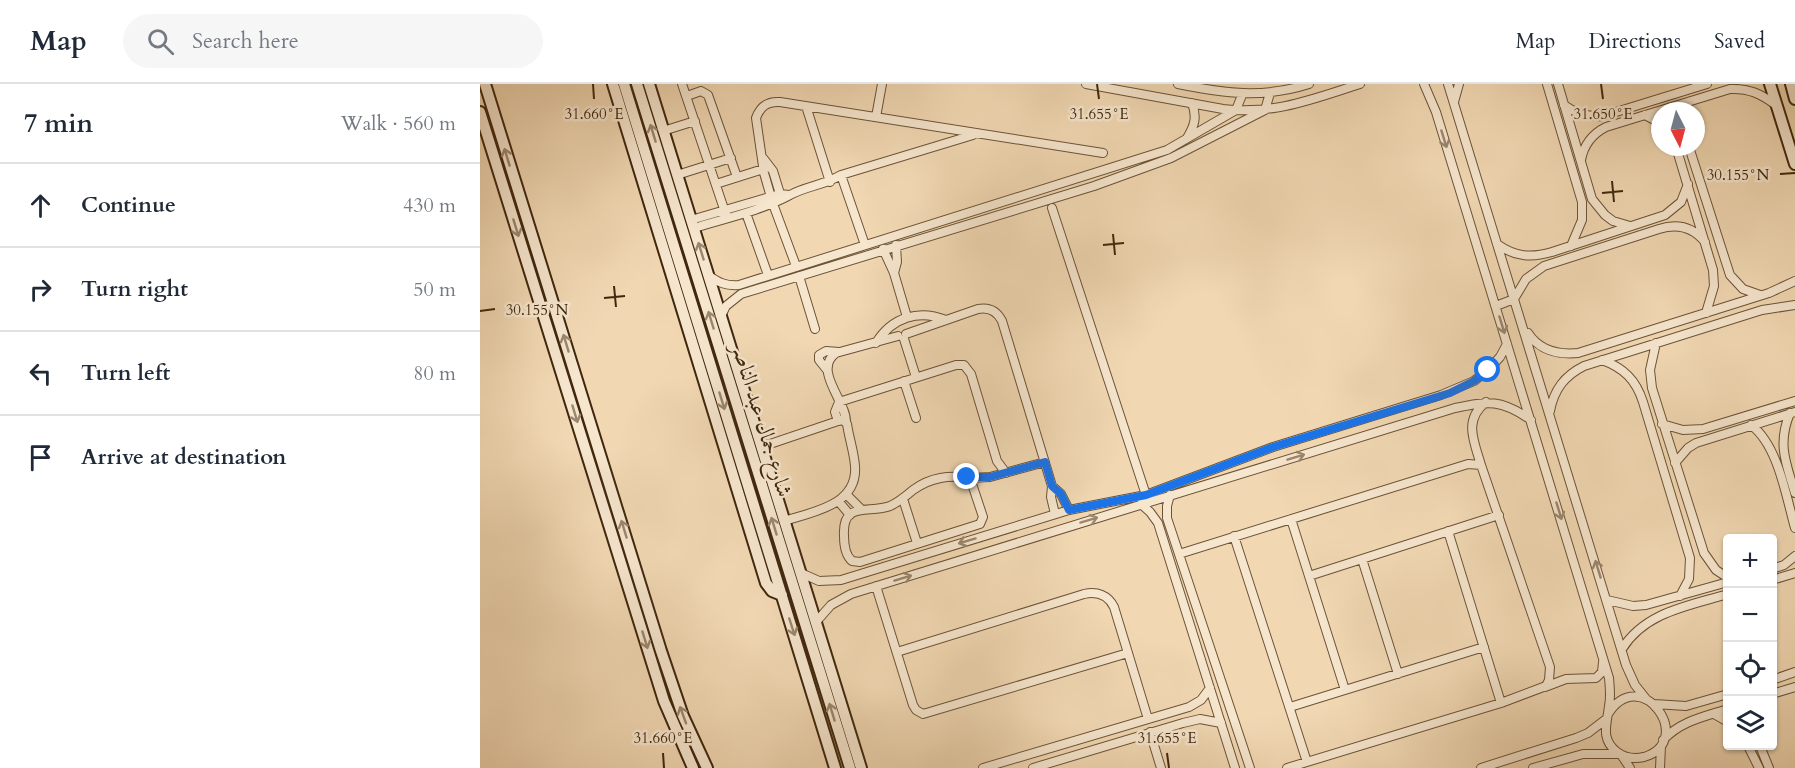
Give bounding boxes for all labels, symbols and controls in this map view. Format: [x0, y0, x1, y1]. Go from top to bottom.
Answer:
search box [123, 14, 543, 68]
text: Map [30, 22, 87, 60]
icon: search [144, 25, 177, 58]
text: Search here [192, 26, 299, 56]
text: Map [1515, 27, 1555, 56]
text: Directions [1588, 27, 1681, 56]
text: Saved [1714, 27, 1765, 56]
north arrow [1651, 102, 1705, 156]
text: 31.660°E [564, 104, 624, 124]
text: 31.655°E [1069, 104, 1129, 124]
text: 31.650°E [1573, 104, 1633, 124]
text: 7 min [24, 106, 93, 141]
text: Walk · 560 m [341, 110, 456, 137]
one-way arrow [647, 124, 658, 143]
one-way arrow [1439, 129, 1450, 148]
one-way arrow [501, 148, 512, 167]
text: 30.155°N [1707, 165, 1770, 185]
icon: ahead [24, 189, 57, 222]
text: Continue [81, 190, 176, 220]
text: 430 m [403, 192, 456, 219]
one-way arrow [512, 218, 523, 237]
one-way arrow [695, 242, 706, 261]
icon: right [24, 273, 57, 306]
text: Turn right [81, 274, 188, 304]
text: 50 m [413, 276, 456, 303]
text: 30.155°N [506, 300, 569, 320]
one-way arrow [705, 311, 716, 330]
one-way arrow [1497, 315, 1508, 334]
one-way arrow [560, 334, 571, 353]
street label: شارع جمال عبد الناصر [721, 337, 800, 501]
route start [1474, 356, 1500, 382]
icon: left [24, 357, 57, 390]
text: Turn left [81, 358, 170, 388]
text: 80 m [413, 360, 456, 387]
one-way arrow [717, 391, 728, 410]
one-way arrow [570, 404, 581, 423]
icon: arrive [24, 441, 57, 474]
text: Arrive at destination [81, 442, 286, 472]
one-way arrow [1286, 450, 1305, 461]
route end [953, 463, 979, 489]
one-way arrow [1554, 501, 1565, 520]
one-way arrow [1079, 514, 1098, 525]
one-way arrow [768, 517, 779, 536]
one-way arrow [618, 520, 629, 539]
map controls [1723, 534, 1777, 750]
button: + [1723, 534, 1777, 588]
one-way arrow [958, 536, 977, 547]
one-way arrow [1592, 560, 1603, 579]
one-way arrow [893, 571, 912, 582]
button: − [1723, 588, 1777, 642]
one-way arrow [788, 617, 799, 636]
one-way arrow [640, 630, 651, 649]
button: locate [1723, 642, 1777, 696]
button: layers [1723, 696, 1777, 750]
one-way arrow [826, 703, 837, 722]
one-way arrow [676, 706, 687, 725]
text: 31.660°E [633, 728, 693, 748]
text: 31.655°E [1137, 728, 1197, 748]

